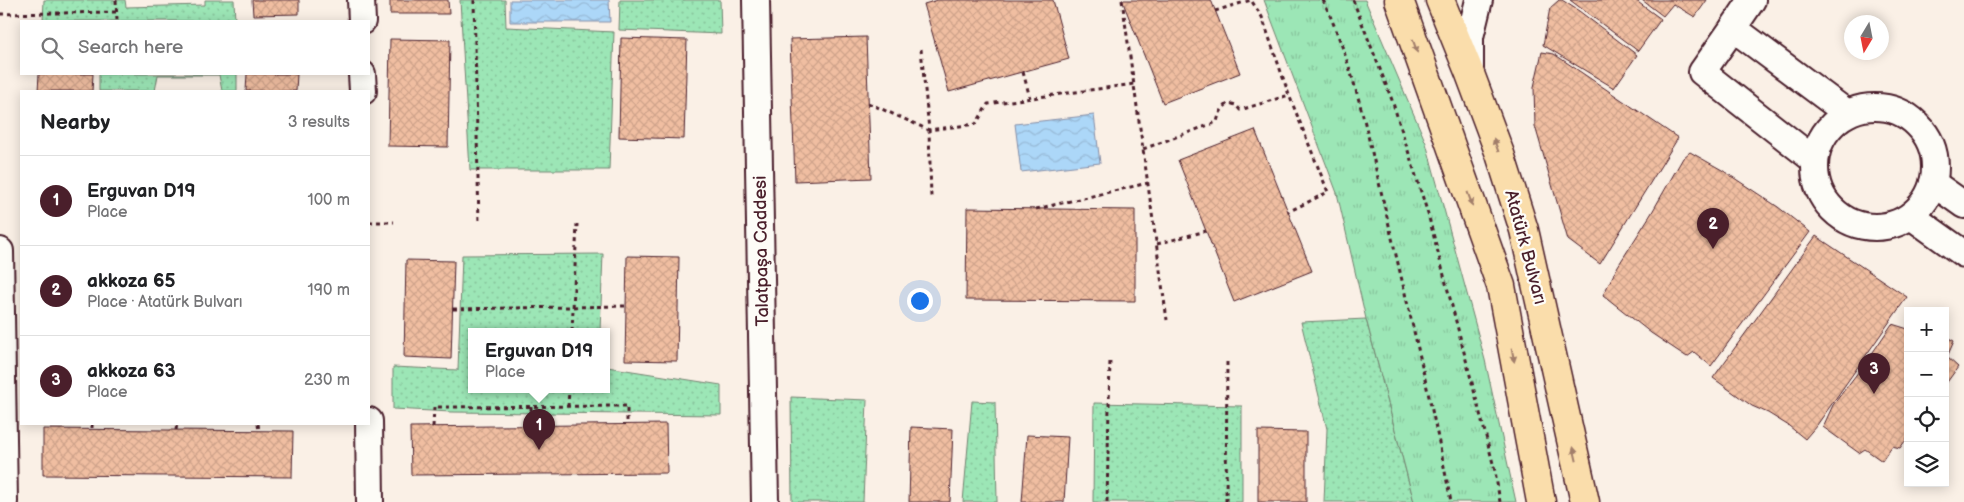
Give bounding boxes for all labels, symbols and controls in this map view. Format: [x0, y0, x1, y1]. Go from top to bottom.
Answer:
north arrow [1844, 15, 1889, 60]
search box [20, 20, 370, 75]
icon: search [38, 34, 66, 62]
text: Search here [78, 36, 183, 59]
one-way arrow [1411, 39, 1419, 54]
text: Nearby [40, 110, 110, 135]
text: 3 results [288, 113, 350, 132]
one-way arrow [1492, 137, 1499, 152]
street label: Talatpaşa Caddesi [750, 175, 773, 327]
text: Erguvan D19 [87, 180, 196, 203]
street label: Atatürk Bulvarı [1500, 188, 1551, 307]
text: 1 [53, 191, 59, 210]
text: 100 m [307, 191, 350, 210]
one-way arrow [1466, 192, 1474, 207]
text: Place [87, 203, 128, 222]
pin: 2 [1697, 208, 1729, 249]
text: akkoza 65 [87, 270, 175, 293]
text: 2 [51, 281, 61, 300]
text: 190 m [308, 281, 350, 300]
your location [907, 288, 933, 314]
text: Place · Atatürk Bulvarı [87, 293, 243, 312]
map controls [1904, 307, 1949, 487]
button: + [1904, 307, 1949, 352]
popup [468, 328, 610, 393]
text: Erguvan D19 [485, 340, 593, 363]
one-way arrow [1510, 348, 1518, 364]
button: − [1904, 352, 1949, 397]
pin: 3 [1858, 353, 1890, 394]
text: akkoza 63 [87, 360, 176, 383]
text: Place [485, 363, 525, 382]
text: 3 [51, 371, 61, 390]
text: 230 m [304, 371, 350, 390]
text: Place [87, 383, 128, 402]
button: locate [1904, 397, 1949, 442]
pin: 1 [523, 409, 555, 450]
button: layers [1904, 442, 1949, 487]
one-way arrow [1570, 446, 1578, 462]

